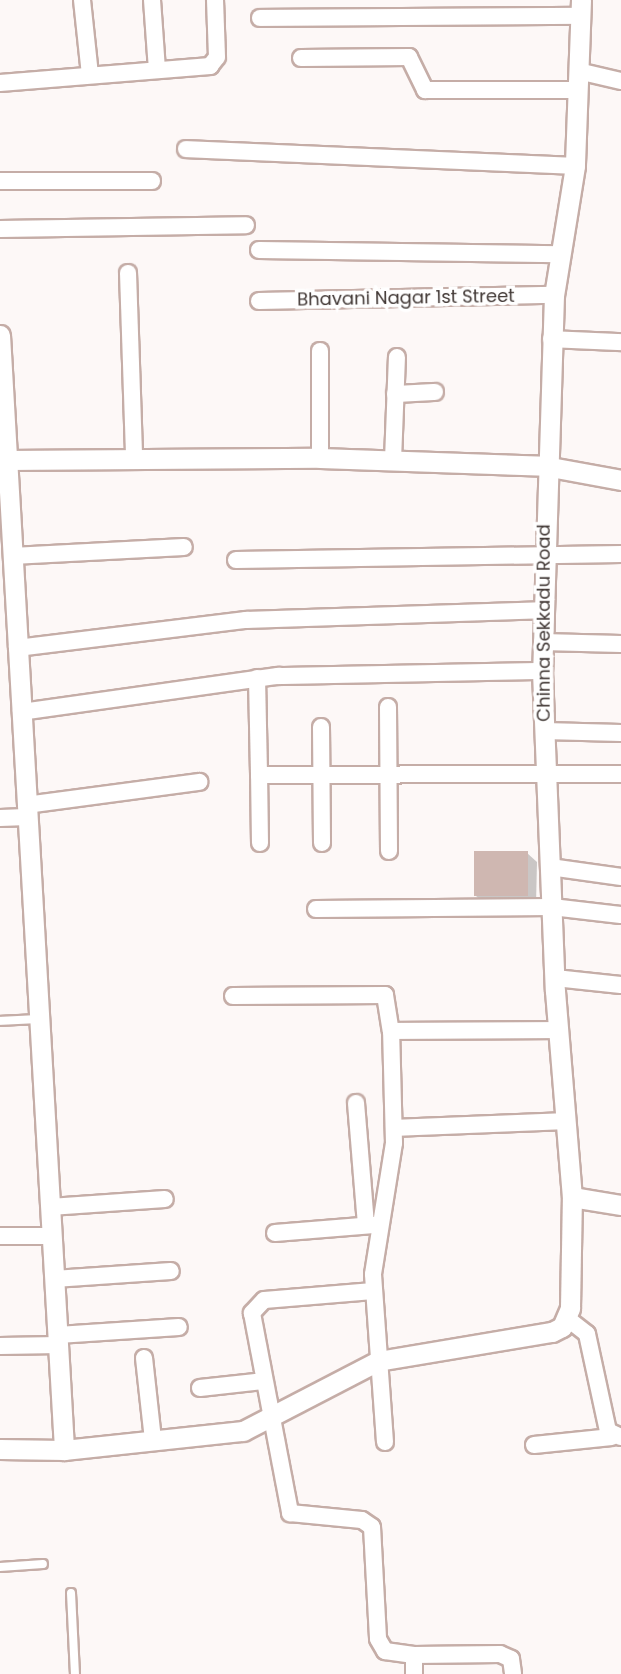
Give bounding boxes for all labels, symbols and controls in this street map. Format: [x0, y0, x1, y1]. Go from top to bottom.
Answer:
street label: Bhavani Nagar 1st Street [297, 285, 515, 311]
street label: Chinna Sekkadu Road [533, 524, 555, 722]

